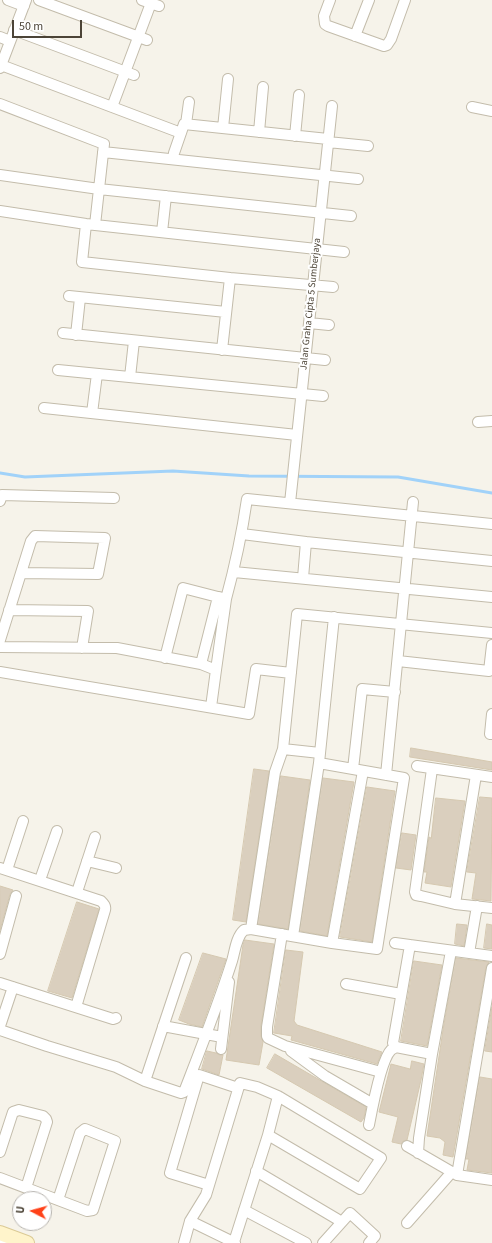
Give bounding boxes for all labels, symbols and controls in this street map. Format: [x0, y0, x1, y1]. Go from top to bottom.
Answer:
scale bar [14, 12, 84, 38]
text: 50 m [19, 18, 43, 35]
street label: Jalan Graha Cipta 5 Sumberjaya [298, 237, 324, 371]
north arrow [12, 1191, 52, 1231]
text: U [13, 1205, 28, 1214]

